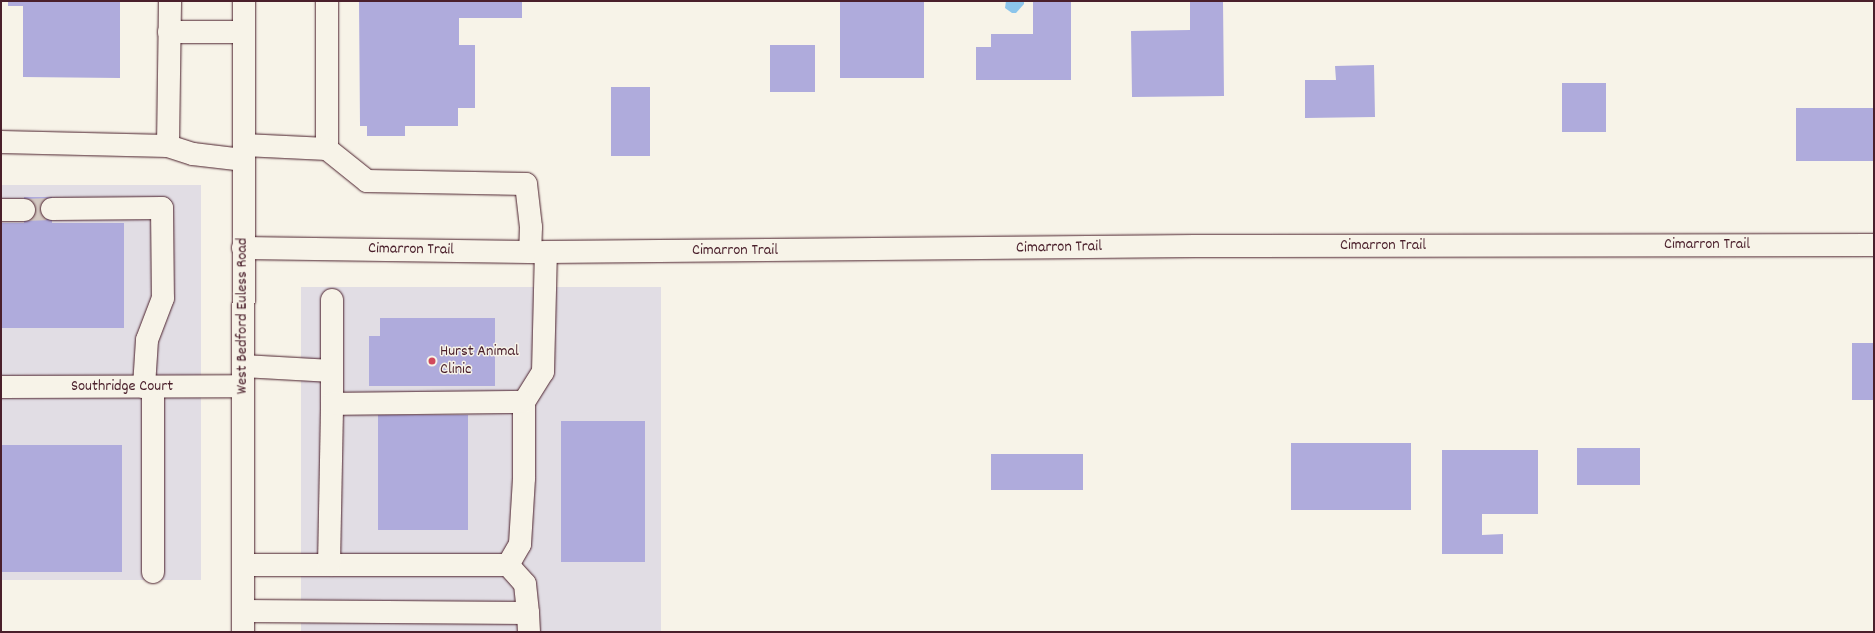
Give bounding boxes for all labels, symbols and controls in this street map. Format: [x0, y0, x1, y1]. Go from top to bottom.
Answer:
street label: Cimarron Trail [1664, 235, 1750, 255]
street label: Cimarron Trail [1340, 236, 1426, 256]
street label: West Bedford Euless Road [233, 238, 253, 394]
street label: Cimarron Trail [1016, 238, 1102, 258]
street label: Cimarron Trail [368, 240, 454, 260]
street label: Cimarron Trail [692, 241, 778, 261]
place label: Hurst Animal Clinic [440, 342, 519, 380]
marker: Hurst Animal Clinic [427, 356, 437, 366]
street label: Southridge Court [71, 377, 173, 397]

